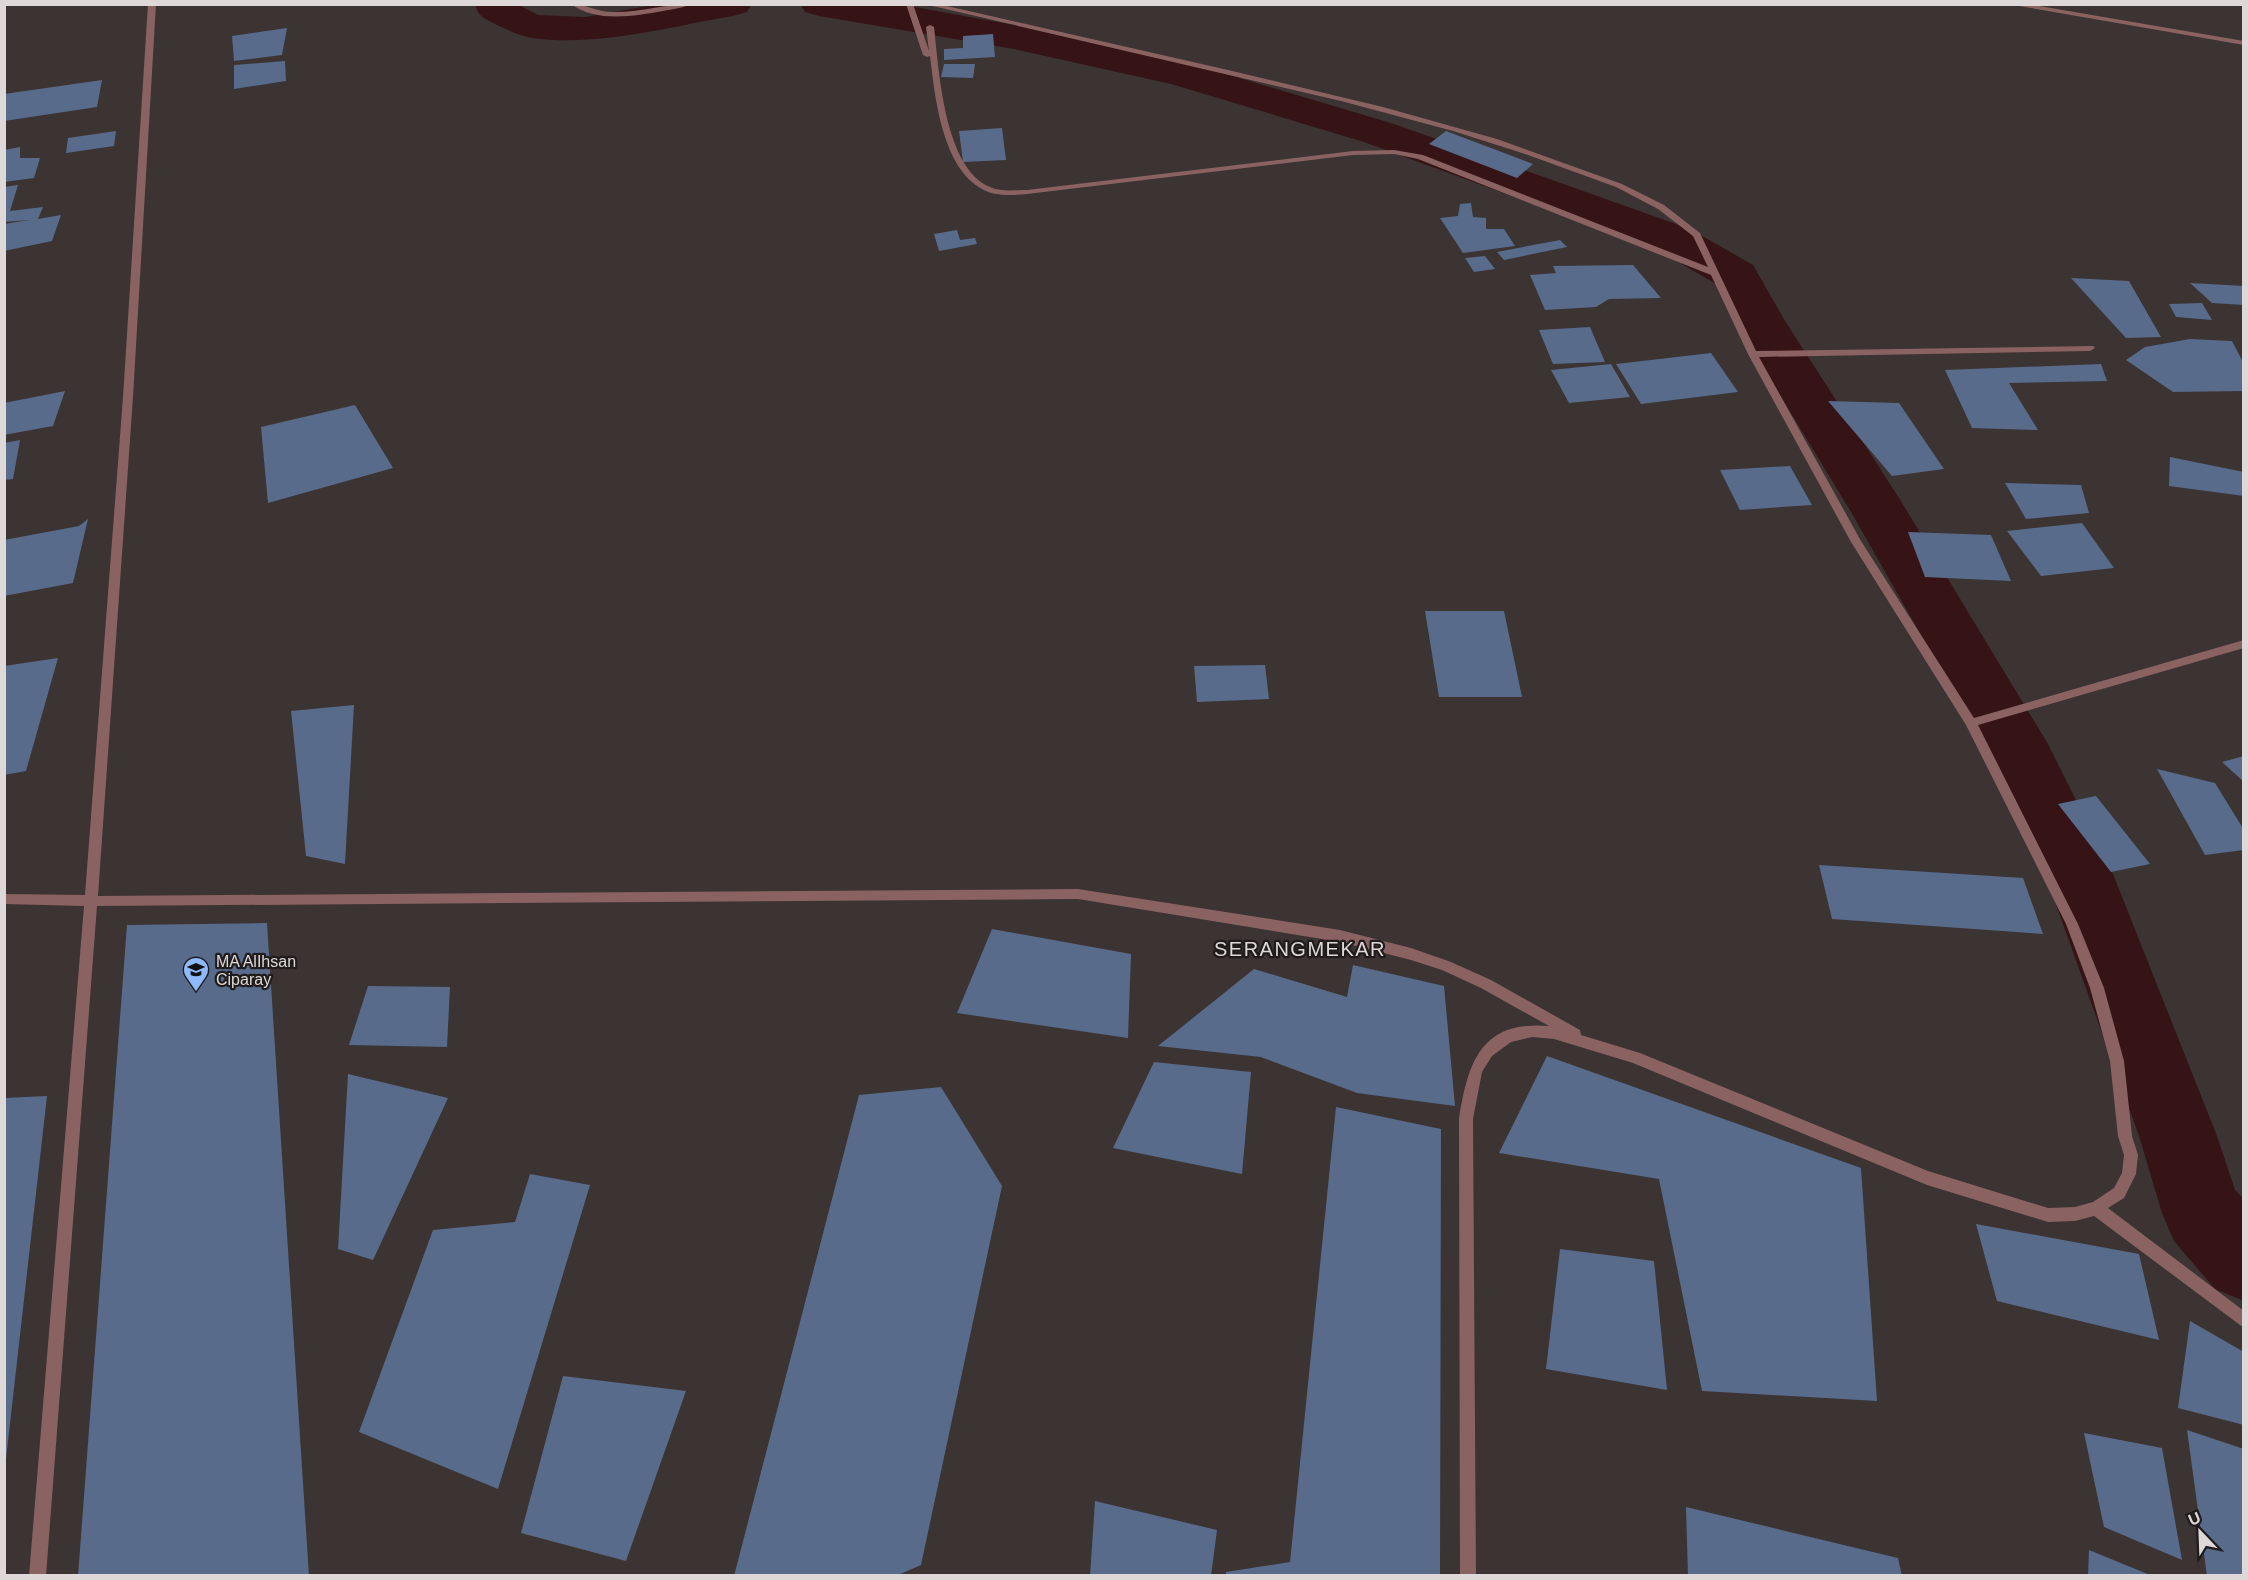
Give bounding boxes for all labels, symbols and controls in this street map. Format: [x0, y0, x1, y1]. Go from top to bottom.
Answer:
district label: SERANGMEKAR [1214, 938, 1386, 960]
place label: MA AlIhsan Ciparay [216, 953, 296, 988]
school or university icon: MA AlIhsan Ciparay [181, 955, 211, 993]
north arrow [2170, 1502, 2230, 1562]
text: U [2186, 1509, 2203, 1529]

